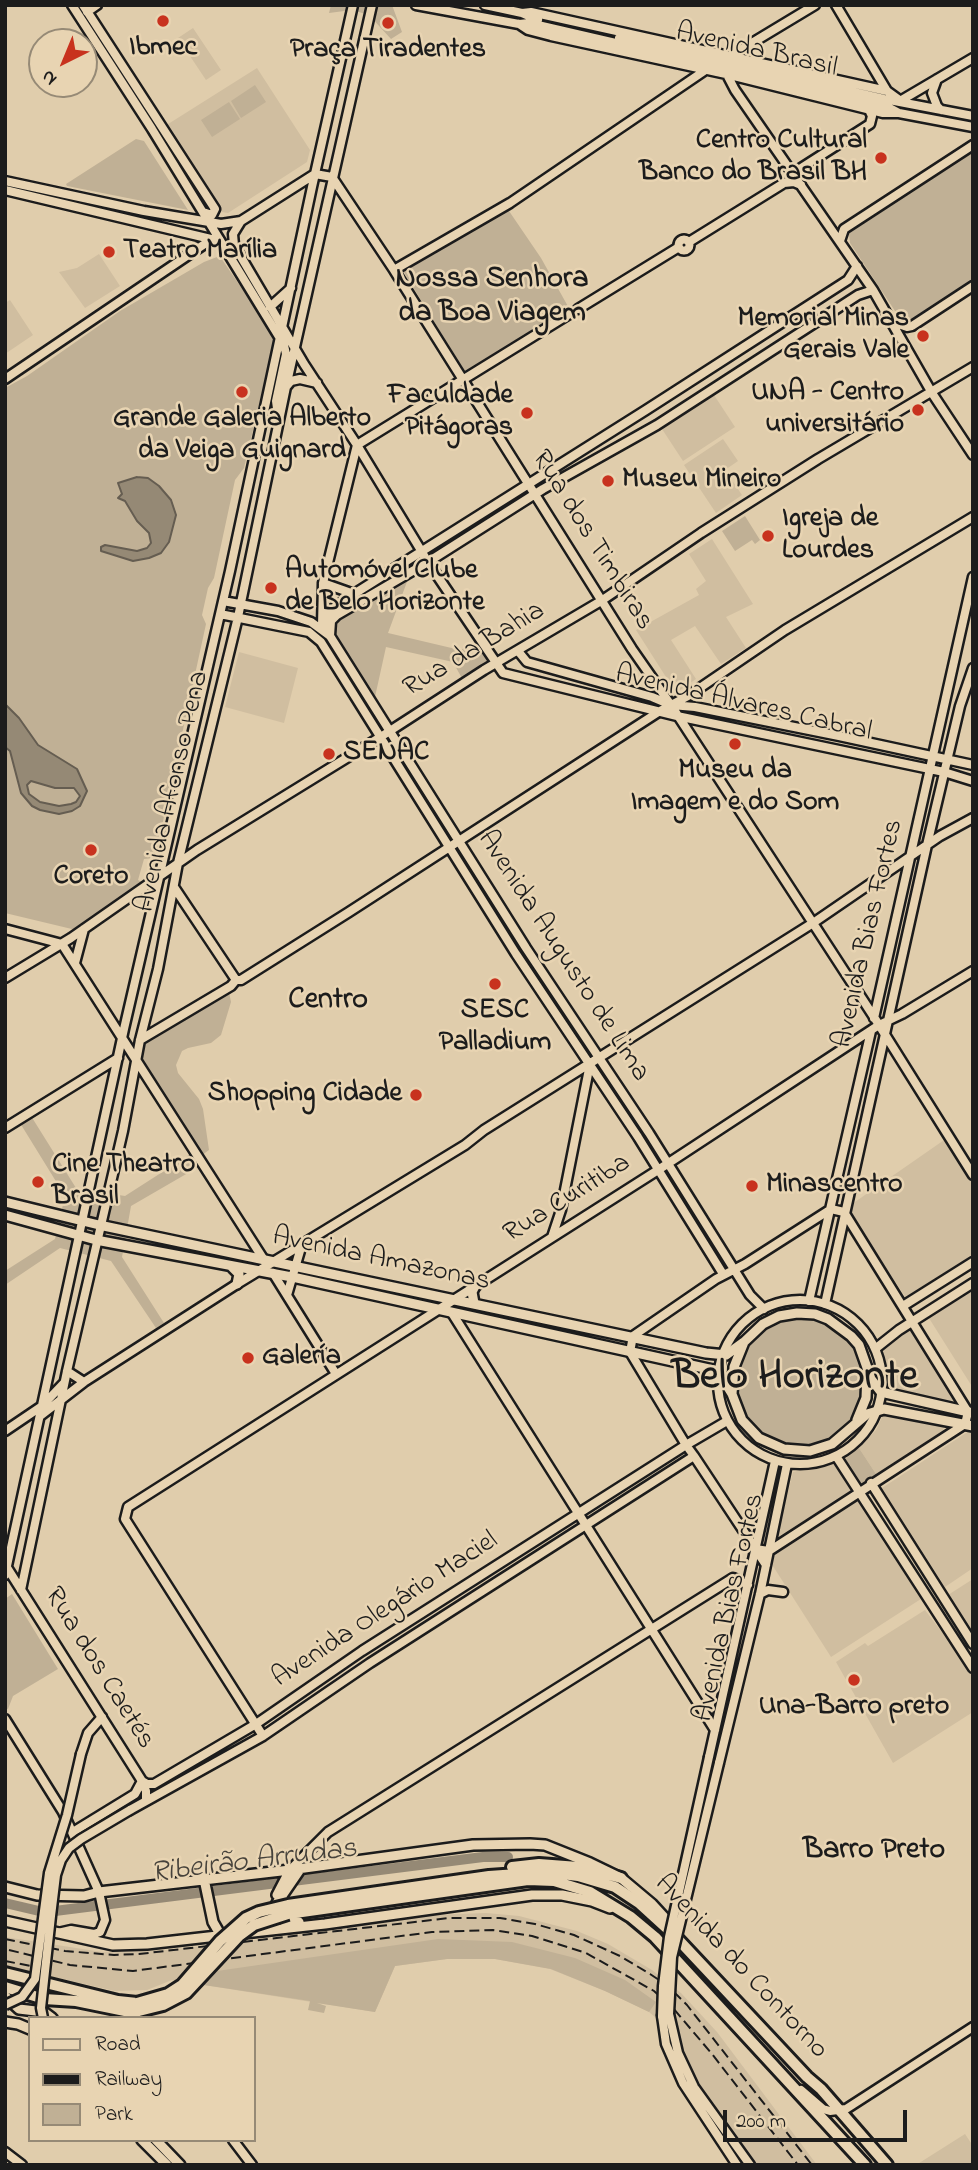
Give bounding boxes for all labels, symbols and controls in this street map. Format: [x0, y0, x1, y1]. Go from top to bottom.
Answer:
marker: Ibmec [155, 13, 171, 29]
marker: Praça Tiradentes [380, 15, 396, 31]
street label: Avenida Brasil [672, 17, 840, 87]
north arrow [28, 28, 98, 98]
place label: Ibmec [129, 32, 197, 66]
place label: Praça Tiradentes [290, 34, 486, 68]
text: N [36, 63, 64, 92]
place label: Centro Cultural Banco do Brasil BH [639, 125, 867, 191]
marker: Centro Cultural Banco do Brasil BH [873, 150, 889, 166]
place label: Teatro Marília [123, 235, 277, 269]
marker: Teatro Marília [101, 244, 117, 260]
district label: Nossa Senhora da Boa Viagem [396, 263, 588, 334]
place label: Memorial Minas Gerais Vale [737, 303, 909, 369]
marker: Memorial Minas Gerais Vale [915, 328, 931, 344]
place label: UNA - Centro universitário [751, 377, 904, 443]
place label: Faculdade Pitágoras [388, 380, 513, 446]
marker: Grande Galeria Alberto da Veiga Guignard [234, 384, 250, 400]
marker: UNA - Centro universitário [910, 402, 926, 418]
place label: Grande Galeria Alberto da Veiga Guignard [113, 403, 371, 469]
marker: Faculdade Pitágoras [519, 405, 535, 421]
street label: Rua dos Timbiras [522, 445, 660, 637]
place label: Museu Mineiro [622, 464, 781, 498]
marker: Museu Mineiro [600, 473, 616, 489]
place label: Igreja de Lourdes [782, 503, 878, 569]
marker: Igreja de Lourdes [760, 528, 776, 544]
place label: Automóvel Clube de Belo Horizonte [285, 555, 485, 621]
marker: Automóvel Clube de Belo Horizonte [263, 580, 279, 596]
street label: Rua da Bahia [398, 596, 552, 706]
street label: Avenida Álvares Cabral [611, 659, 875, 751]
street label: Avenida Afonso Pena [130, 668, 218, 916]
marker: Museu da Imagem e do Som [727, 736, 743, 752]
place label: SENAC [343, 737, 429, 771]
marker: SENAC [321, 746, 337, 762]
place label: Museu da Imagem e do Som [631, 755, 839, 821]
street label: Avenida Bias Fortes [827, 816, 913, 1052]
street label: Avenida Augusto de Lima [468, 825, 656, 1089]
marker: Coreto [83, 842, 99, 858]
place label: Coreto [53, 861, 129, 895]
marker: SESC Palladium [487, 976, 503, 992]
district label: Centro [288, 984, 368, 1020]
place label: SESC Palladium [439, 995, 551, 1061]
place label: Shopping Cidade [208, 1078, 402, 1112]
marker: Shopping Cidade [408, 1087, 424, 1103]
street label: Rua Curitiba [498, 1148, 638, 1252]
place label: Cine Theatro Brasil [52, 1149, 195, 1215]
place label: Minascentro [766, 1169, 903, 1203]
marker: Cine Theatro Brasil [30, 1174, 46, 1190]
marker: Minascentro [744, 1178, 760, 1194]
street label: Avenida Amazonas [269, 1222, 493, 1300]
place label: Galería [262, 1341, 341, 1375]
marker: Galería [240, 1350, 256, 1366]
district label: Belo Horizonte [672, 1355, 918, 1405]
street label: Avenida Bias Fortes [688, 1490, 774, 1726]
street label: Avenida Olegário Maciel [267, 1525, 505, 1697]
street label: Rua dos Caetés [35, 1582, 161, 1756]
marker: Una-Barro preto [846, 1672, 862, 1688]
place label: Una-Barro preto [759, 1691, 949, 1725]
water label: Ribeirão Arrudas [149, 1833, 359, 1893]
district label: Barro Preto [803, 1834, 945, 1870]
street label: Avenida do Contorno [646, 1869, 834, 2067]
legend [28, 2016, 256, 2142]
text: Road [95, 2030, 141, 2060]
text: Railway [95, 2065, 162, 2095]
scale bar [726, 2096, 910, 2140]
text: Park [95, 2100, 133, 2130]
text: 200 m [736, 2107, 786, 2137]

